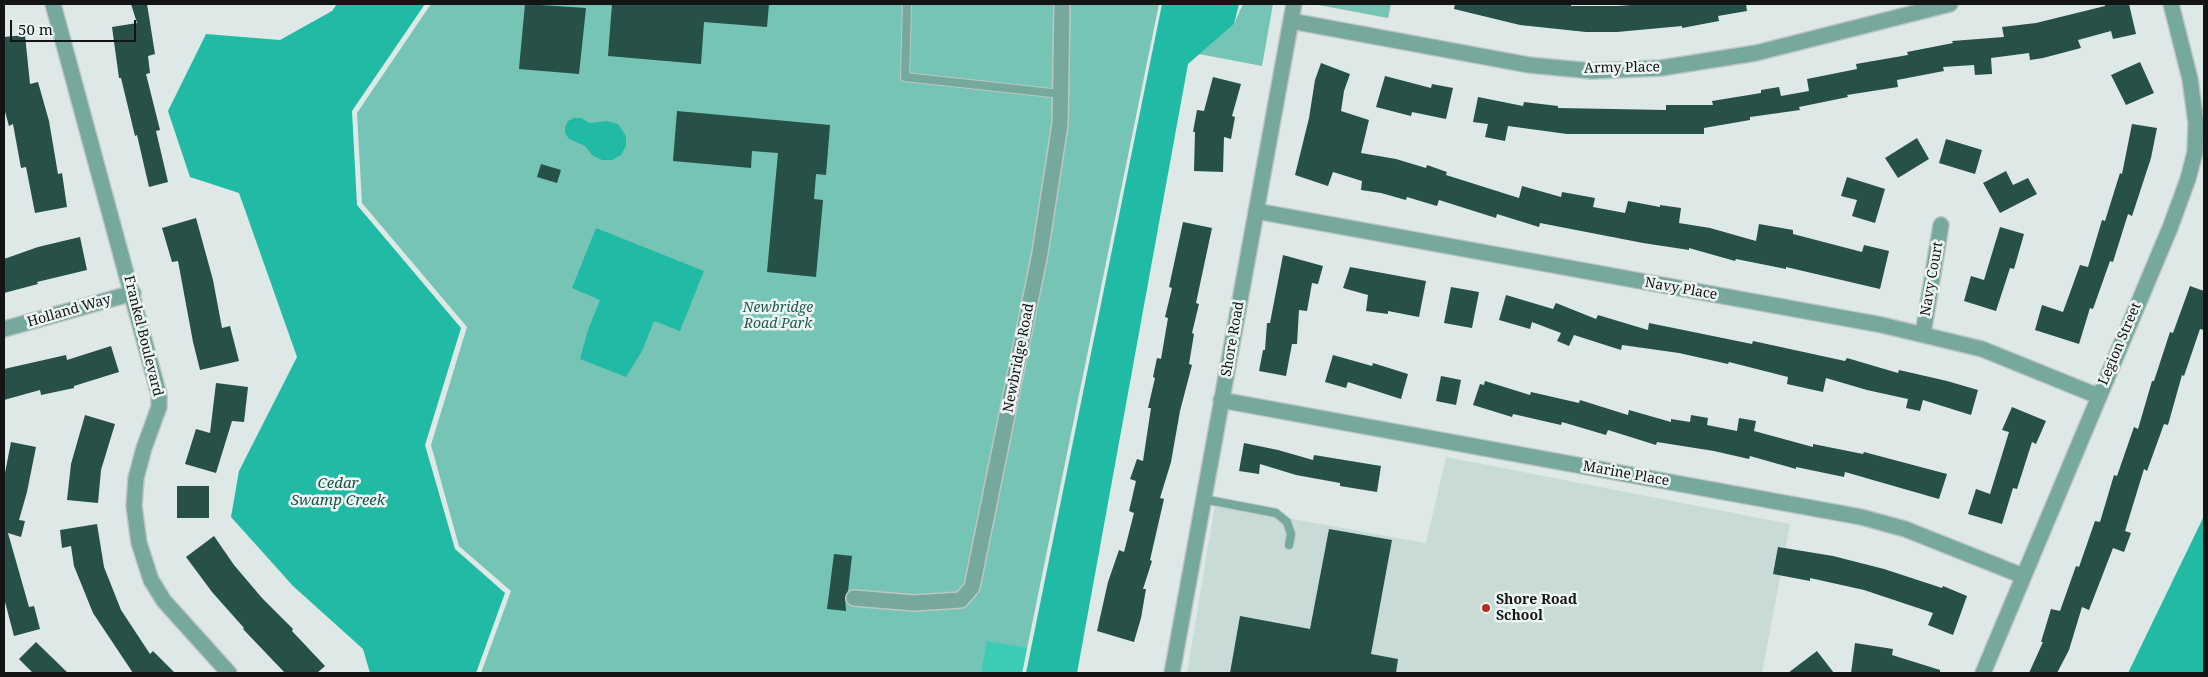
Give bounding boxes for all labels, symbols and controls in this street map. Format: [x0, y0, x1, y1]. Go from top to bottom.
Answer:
scale bar [12, 10, 139, 42]
text: 50 m [18, 19, 53, 39]
street label: Army Place [1584, 59, 1660, 77]
street label: Navy Court [1917, 240, 1947, 318]
street label: Frankel Boulevard [120, 274, 166, 398]
street label: Navy Place [1643, 274, 1719, 304]
street label: Holland Way [25, 291, 113, 331]
park label: Newbridge Road Park [743, 300, 813, 332]
street label: Shore Road [1218, 300, 1248, 378]
street label: Legion Street [2095, 300, 2145, 388]
street label: Newbridge Road [1000, 302, 1038, 414]
street label: Marine Place [1582, 458, 1670, 490]
water label: Cedar Swamp Creek [291, 475, 385, 510]
place label: Shore Road School [1496, 592, 1577, 624]
marker: Shore Road School [1480, 602, 1492, 614]

